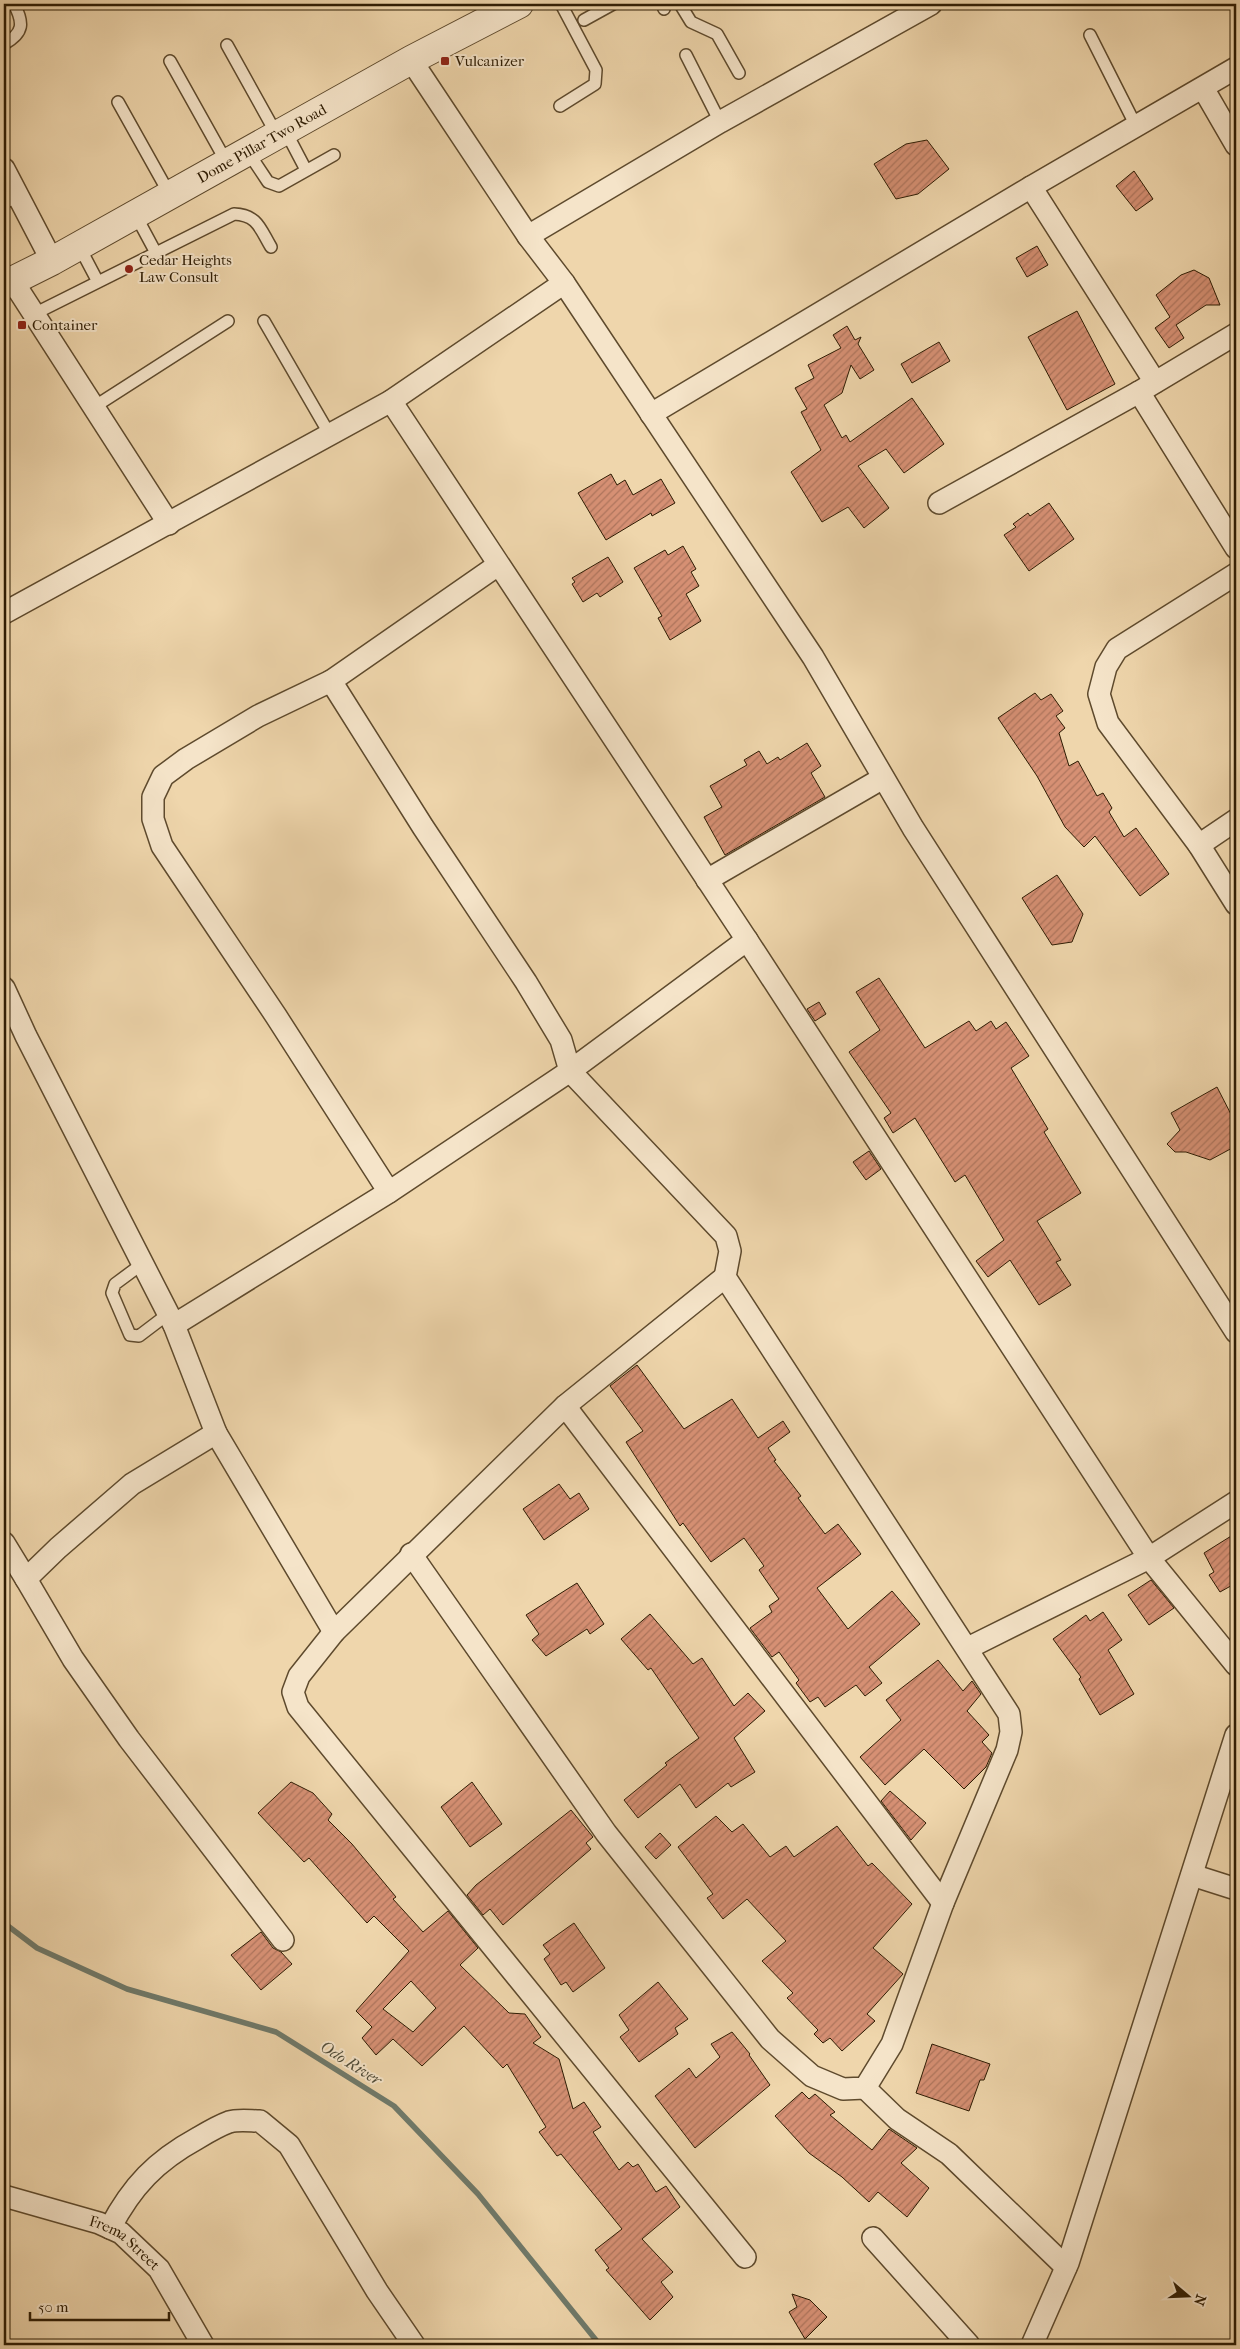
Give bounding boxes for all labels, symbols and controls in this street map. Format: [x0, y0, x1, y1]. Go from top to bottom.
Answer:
place label: Vulcanizer [454, 52, 525, 70]
marker: Vulcanizer [439, 55, 451, 67]
street label: Dome Pillar Two Road [194, 100, 330, 187]
place label: Cedar Heights Law Consult [139, 251, 232, 286]
marker: Cedar Heights Law Consult [123, 263, 135, 275]
place label: Container [32, 316, 98, 334]
marker: Container [16, 319, 28, 331]
water label: Odo River [317, 2037, 387, 2090]
street label: Frema Street [87, 2212, 164, 2274]
north arrow [1162, 2272, 1212, 2322]
scale bar [30, 2289, 169, 2321]
text: N [1190, 2292, 1210, 2308]
text: 50 m [38, 2298, 69, 2316]

